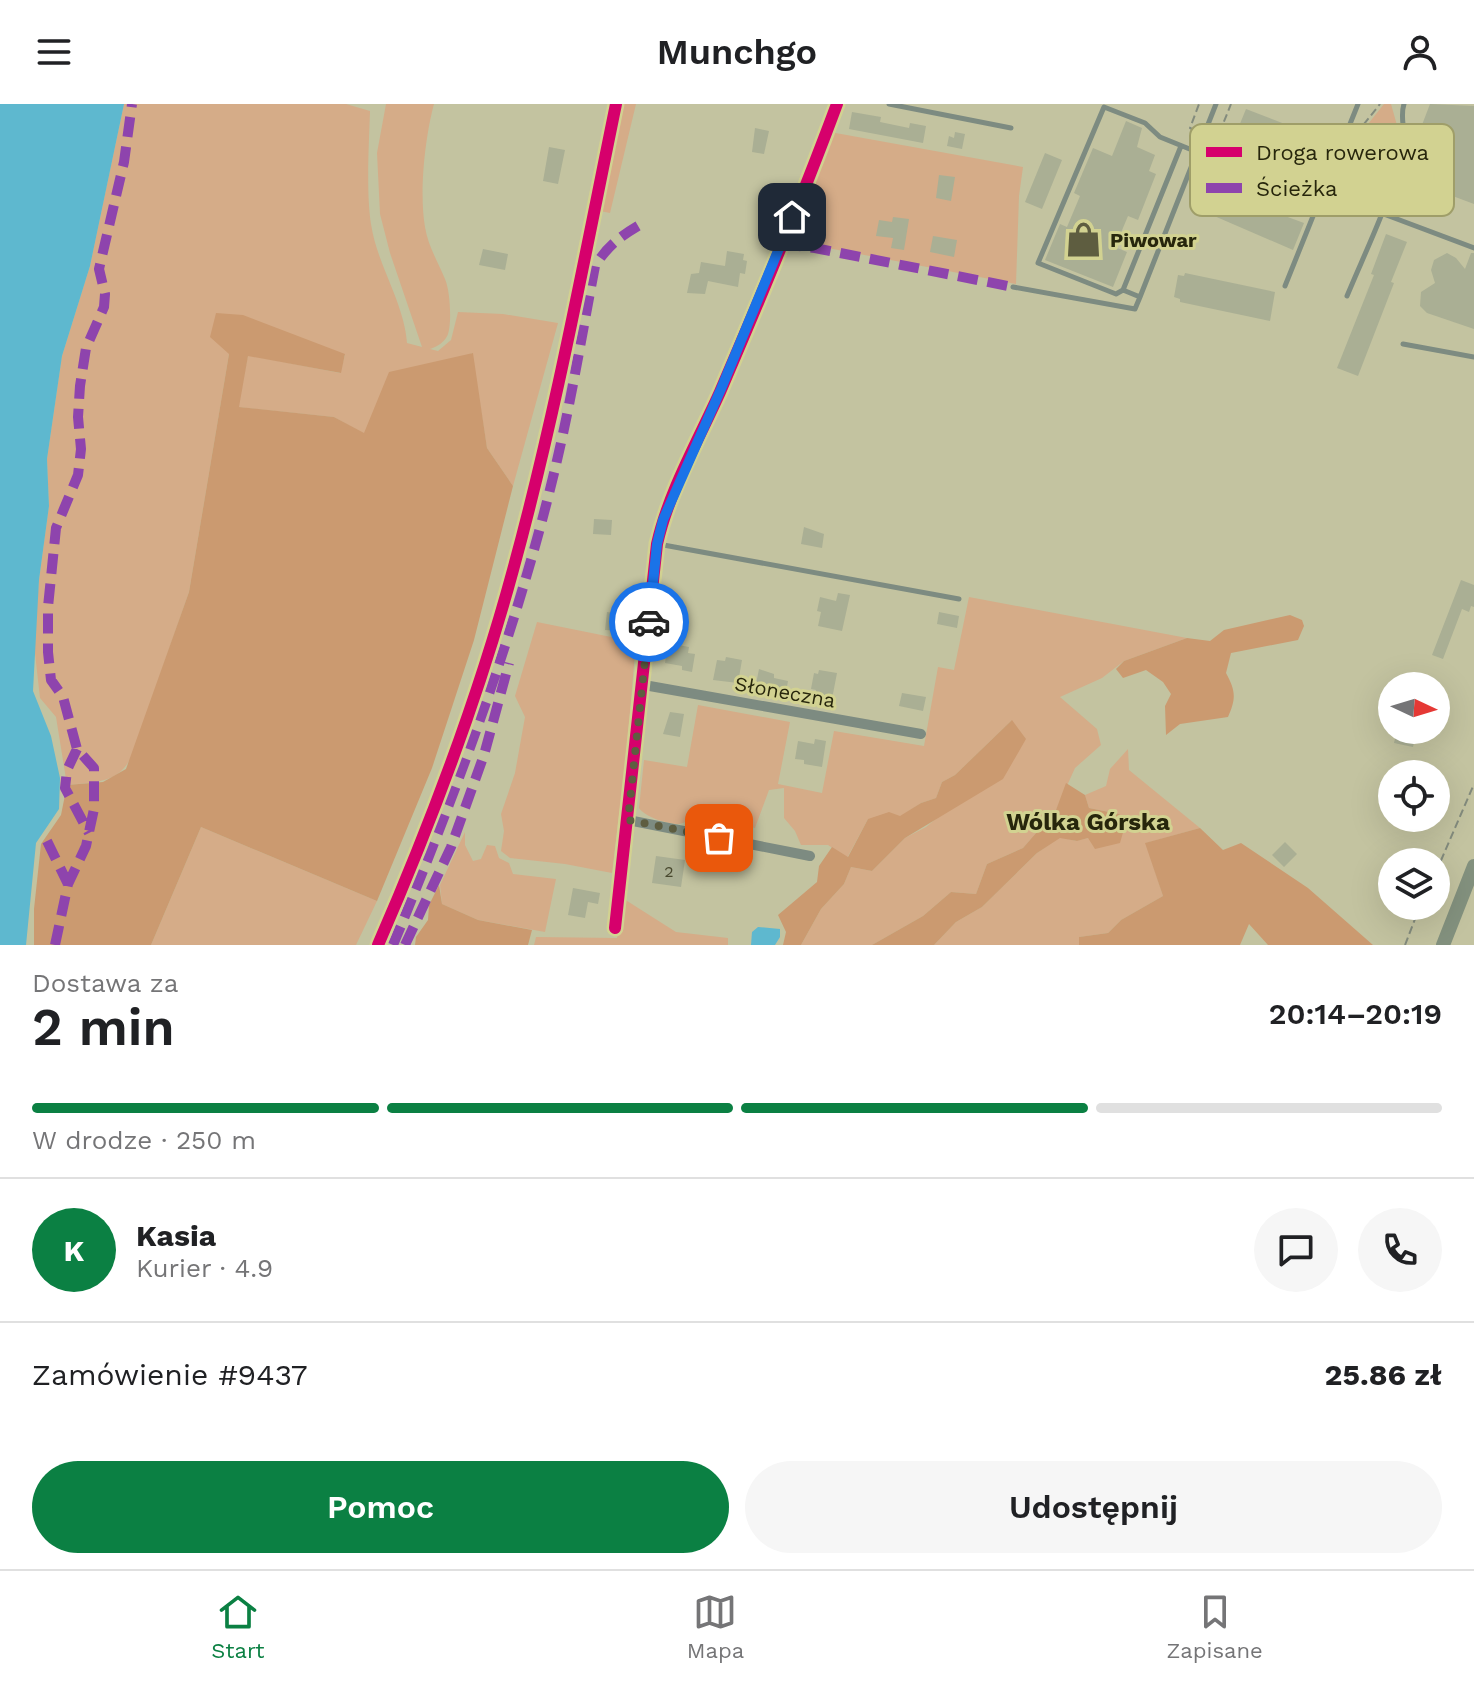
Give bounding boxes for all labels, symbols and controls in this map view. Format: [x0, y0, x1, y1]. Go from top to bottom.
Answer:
icon: menu [32, 30, 76, 74]
icon: person [1398, 30, 1442, 74]
text: Munchgo [657, 31, 817, 73]
legend [1190, 124, 1454, 216]
text: Droga rowerowa [1256, 140, 1429, 165]
text: Ścieżka [1256, 176, 1337, 201]
pin [758, 183, 826, 251]
icon: home [770, 195, 814, 239]
shop icon: Piwowar [1065, 221, 1103, 259]
place label: Piwowar [1110, 228, 1197, 252]
courier [609, 582, 689, 662]
icon: car [627, 600, 671, 644]
street label: Słoneczna [733, 671, 837, 713]
north arrow [1378, 672, 1450, 744]
map controls [1378, 672, 1450, 920]
button: locate [1378, 760, 1450, 832]
pin [685, 804, 753, 872]
district label: Wólka Górska [1006, 808, 1170, 836]
icon: bag [697, 816, 741, 860]
button: layers [1378, 848, 1450, 920]
house number: 2 [664, 862, 674, 881]
text: Dostawa za [32, 968, 178, 998]
text: 20:14–20:19 [1269, 996, 1442, 1031]
text: 2 min [32, 997, 175, 1058]
text: W drodze · 250 m [32, 1125, 256, 1155]
button: chat [1254, 1208, 1338, 1292]
button: phone [1358, 1208, 1442, 1292]
text: Kasia [136, 1218, 216, 1253]
text: K [64, 1233, 84, 1268]
text: Kurier · 4.9 [136, 1253, 273, 1283]
text: Zamówienie #9437 [32, 1357, 308, 1392]
text: 25.86 zł [1325, 1357, 1442, 1392]
button: Pomoc [32, 1461, 729, 1553]
button: Udostępnij [745, 1461, 1442, 1553]
tab: Start [211, 1590, 264, 1663]
tab: Mapa [687, 1590, 744, 1663]
tab: Zapisane [1166, 1590, 1263, 1663]

